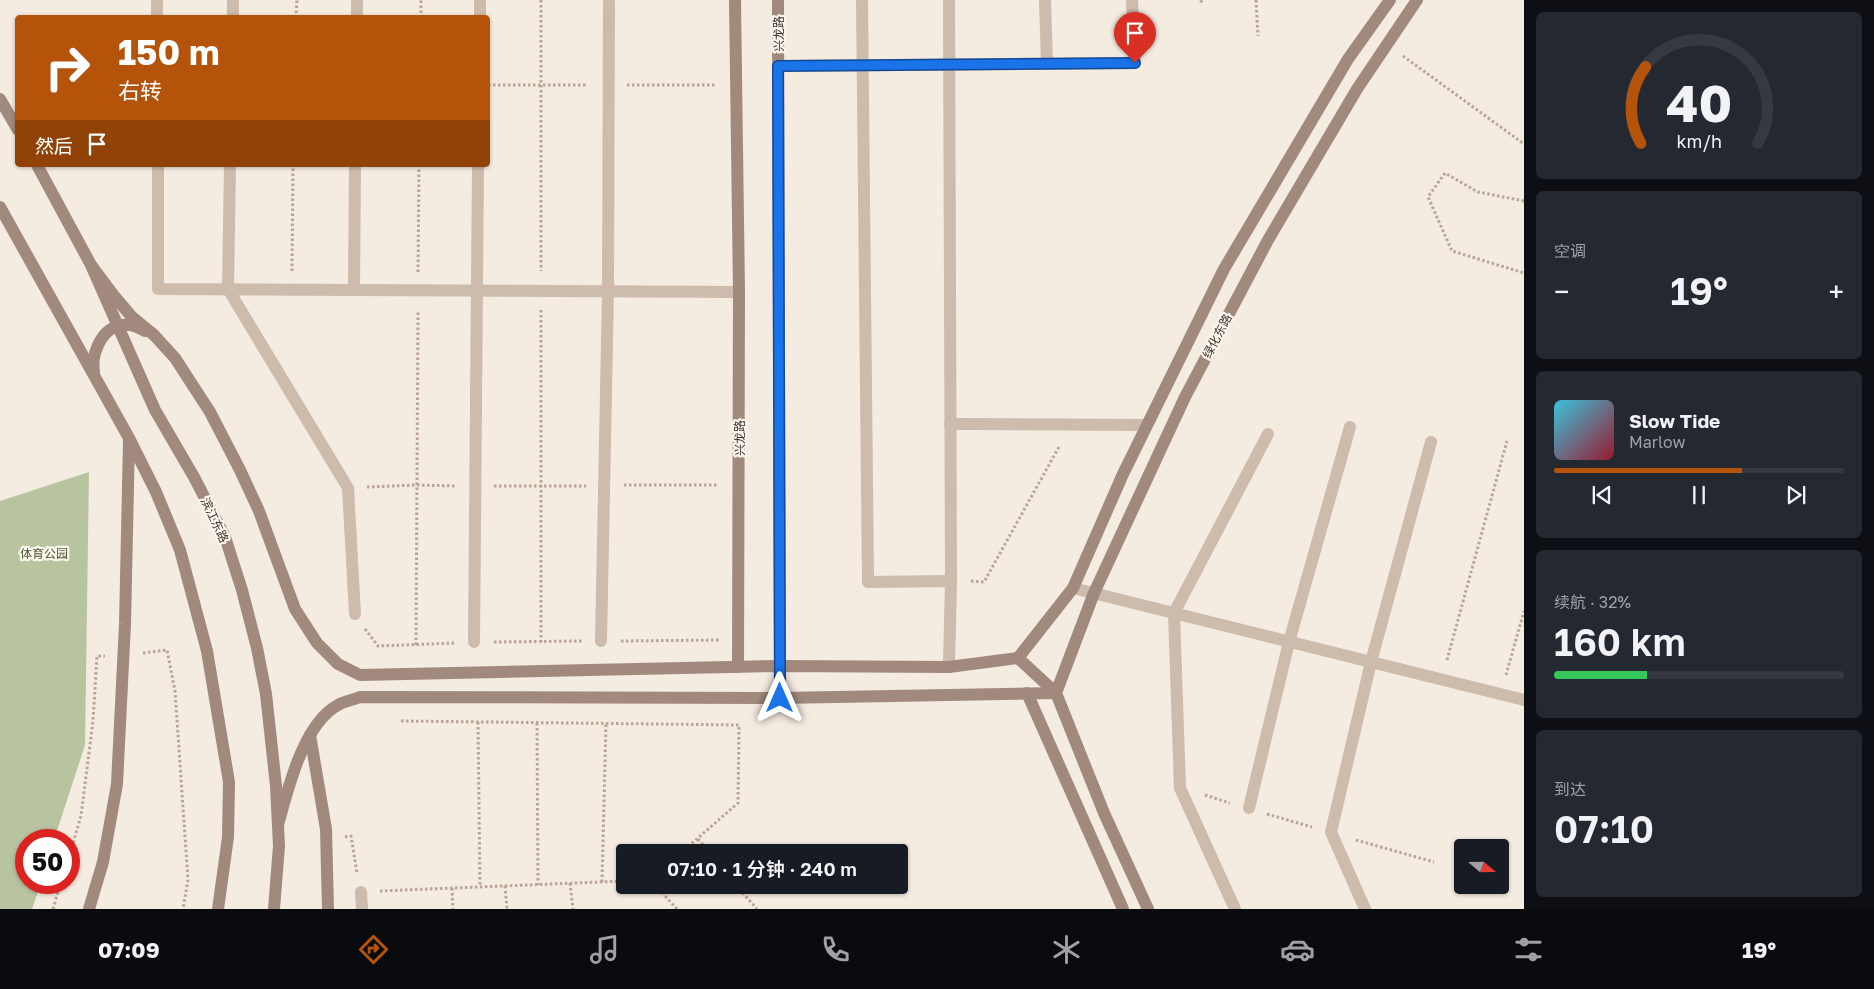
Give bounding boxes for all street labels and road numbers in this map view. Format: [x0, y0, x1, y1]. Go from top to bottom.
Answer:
street label: 兴龙路 [771, 16, 786, 52]
street label: 绿化东路 [1199, 311, 1235, 361]
street label: 兴龙路 [732, 420, 747, 456]
street label: 滨江东路 [198, 495, 232, 545]

